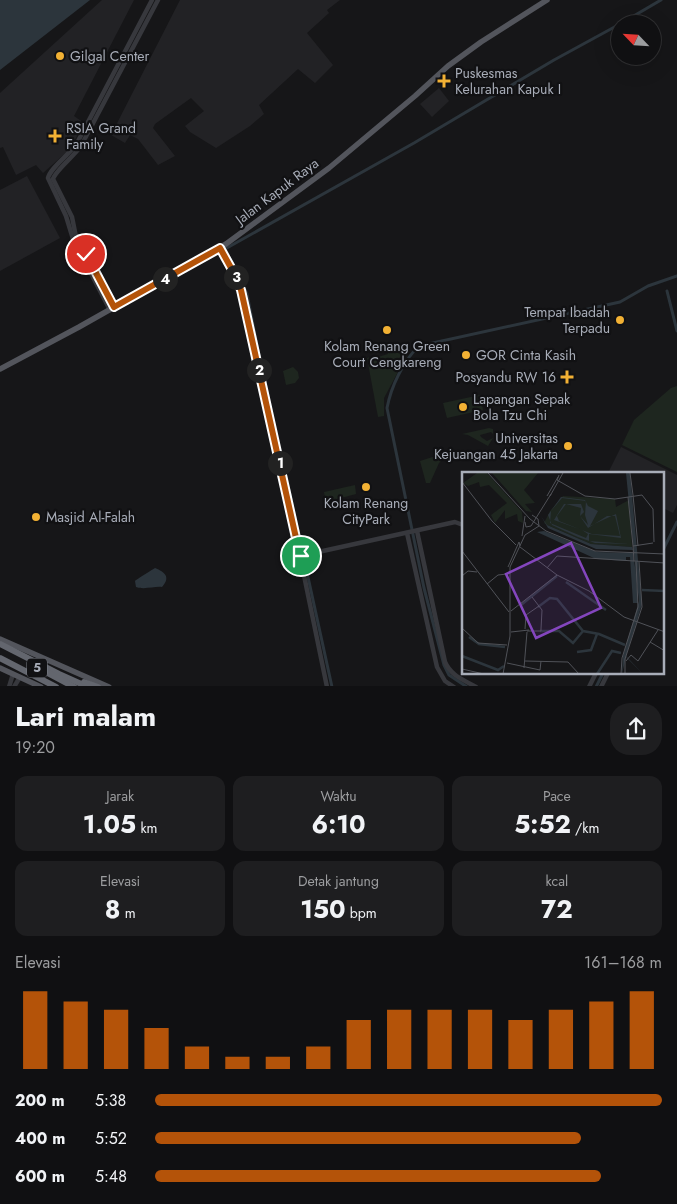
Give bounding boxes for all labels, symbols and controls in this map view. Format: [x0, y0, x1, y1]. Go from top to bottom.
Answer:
north arrow [611, 15, 661, 65]
map controls [611, 15, 661, 65]
place label: Gilgal Center [70, 46, 150, 66]
marker: Gilgal Center [54, 50, 66, 62]
place label: Puskesmas Kelurahan Kapuk I [455, 63, 561, 99]
marker: Puskesmas Kelurahan Kapuk I [437, 74, 451, 88]
place label: RSIA Grand Family [66, 118, 136, 154]
marker: RSIA Grand Family [48, 129, 62, 143]
street label: Jalan Kapuk Raya [230, 153, 323, 230]
pin [65, 233, 107, 275]
icon: check [72, 240, 100, 268]
pin: 3 [224, 264, 248, 290]
pin: 4 [152, 266, 178, 292]
text: 3 [232, 267, 241, 287]
text: 4 [161, 269, 170, 289]
place label: Tempat Ibadah Terpadu [524, 302, 610, 338]
marker: Tempat Ibadah Terpadu [614, 314, 626, 326]
marker: Kolam Renang Green Court Cengkareng [381, 324, 393, 336]
place label: Kolam Renang Green Court Cengkareng [324, 336, 450, 372]
place label: GOR Cinta Kasih [476, 345, 576, 365]
marker: GOR Cinta Kasih [460, 349, 472, 361]
pin: 2 [246, 358, 272, 382]
text: 2 [255, 360, 264, 380]
place label: Posyandu RW 16 [455, 367, 556, 387]
marker: Posyandu RW 16 [560, 370, 574, 384]
place label: Lapangan Sepak Bola Tzu Chi [473, 389, 571, 425]
marker: Lapangan Sepak Bola Tzu Chi [457, 401, 469, 413]
place label: Universitas Kejuangan 45 Jakarta [434, 428, 558, 464]
marker: Universitas Kejuangan 45 Jakarta [562, 440, 574, 452]
pin: 1 [268, 450, 292, 476]
text: 1 [277, 453, 284, 473]
inset map [462, 472, 664, 674]
marker: Kolam Renang CityPark [360, 481, 372, 493]
place label: Kolam Renang CityPark [324, 493, 408, 529]
place label: Masjid Al-Falah [46, 507, 135, 527]
marker: Masjid Al-Falah [30, 511, 42, 523]
pin [280, 535, 322, 577]
icon: arrive [287, 542, 315, 570]
road number: 5 [27, 658, 47, 678]
text: Lari malam [15, 696, 156, 737]
button: share [610, 703, 662, 755]
text: 19:20 [15, 736, 55, 759]
text: Jarak [106, 786, 134, 806]
text: Waktu [320, 786, 357, 806]
text: Pace [543, 786, 571, 806]
text: 1.05 [83, 806, 136, 842]
text: 6:10 [311, 806, 366, 842]
text: 5:52 [514, 806, 571, 842]
text: km [136, 818, 158, 838]
text: /km [571, 818, 599, 838]
text: Elevasi [100, 871, 140, 891]
text: Detak jantung [298, 871, 379, 891]
text: kcal [546, 871, 568, 891]
text: 8 [105, 891, 120, 927]
text: 150 [300, 891, 346, 927]
text: 72 [541, 891, 573, 927]
text: m [120, 903, 136, 923]
text: bpm [346, 903, 377, 923]
text: Elevasi [15, 951, 61, 974]
text: 161–168 m [584, 951, 662, 974]
text: 200 m [15, 1089, 65, 1112]
text: 5:38 [95, 1089, 126, 1112]
text: 400 m [15, 1127, 65, 1150]
text: 5:52 [95, 1127, 127, 1150]
text: 600 m [15, 1165, 65, 1188]
text: 5:48 [95, 1165, 127, 1188]

